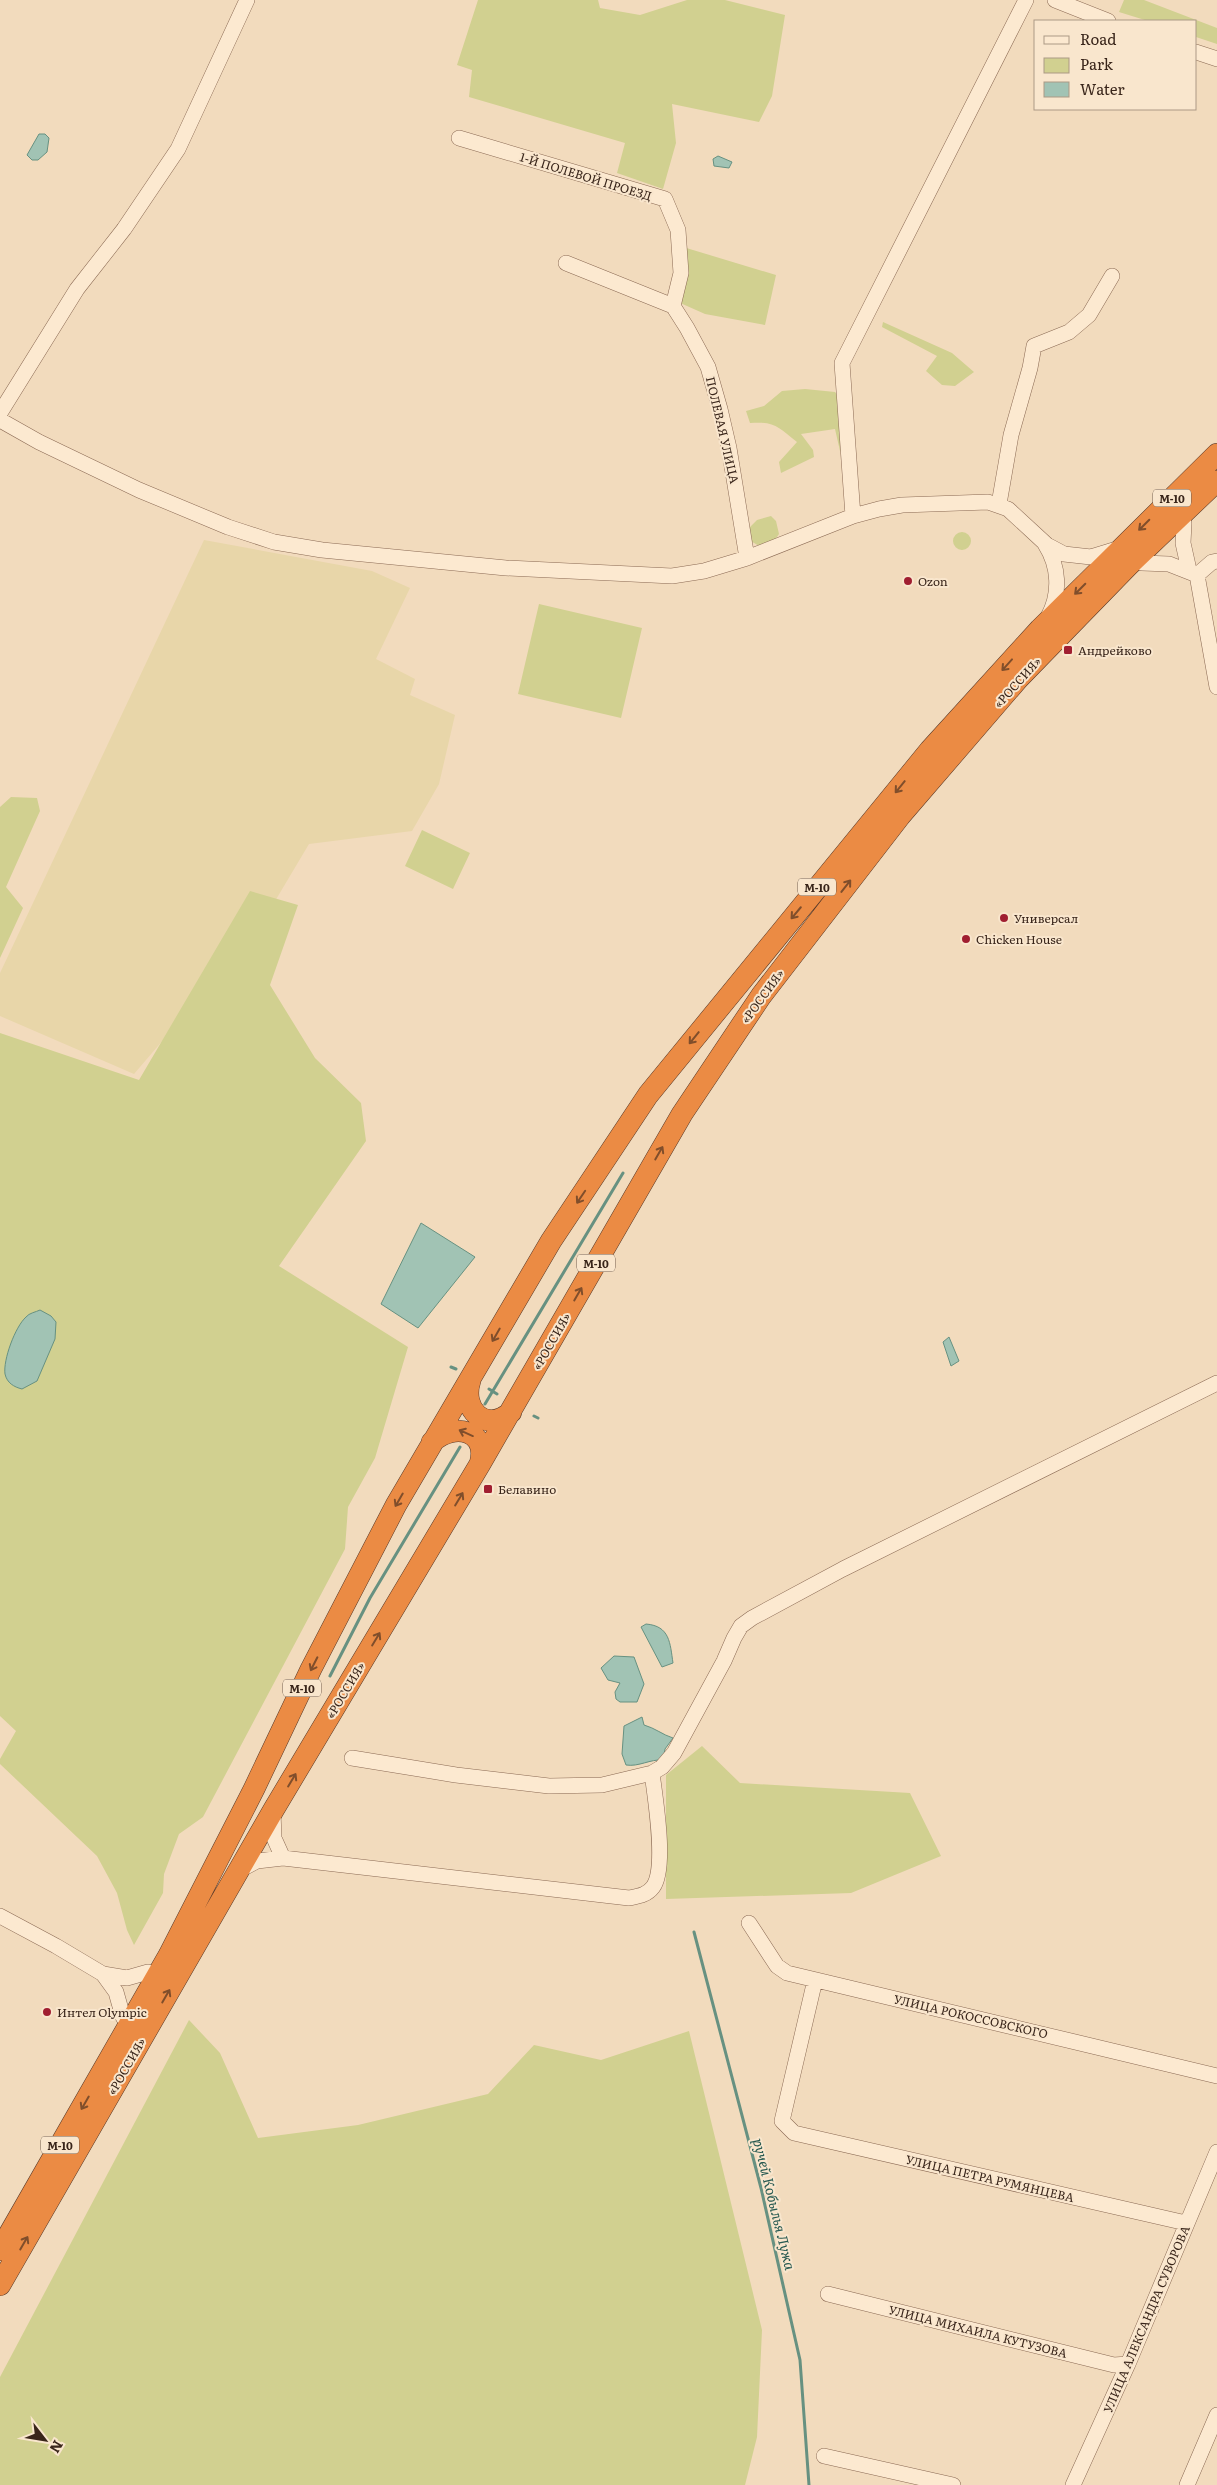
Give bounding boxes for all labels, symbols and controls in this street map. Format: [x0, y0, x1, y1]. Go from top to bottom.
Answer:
legend [1034, 20, 1197, 110]
text: Road [1080, 27, 1116, 50]
text: Park [1080, 52, 1114, 75]
text: Water [1080, 77, 1125, 100]
street label: 1-Й ПОЛЕВОЙ ПРОЕЗД [518, 147, 654, 205]
street label: ПОЛЕВАЯ УЛИЦА [702, 375, 744, 485]
road number: М-10 [1153, 489, 1191, 506]
one-way arrow [1138, 518, 1150, 531]
place label: Ozon [918, 572, 948, 590]
marker: Ozon [902, 575, 914, 587]
one-way arrow [1073, 583, 1086, 595]
place label: Андрейково [1078, 641, 1152, 659]
marker: Андрейково [1062, 644, 1074, 656]
street label: «РОССИЯ» [989, 652, 1045, 712]
one-way arrow [1001, 658, 1013, 671]
one-way arrow [894, 780, 905, 793]
road number: М-10 [798, 879, 836, 896]
one-way arrow [840, 880, 851, 893]
one-way arrow [791, 906, 802, 919]
place label: Универсал [1014, 909, 1078, 927]
marker: Универсал [998, 912, 1010, 924]
place label: Chicken House [976, 930, 1062, 948]
marker: Chicken House [960, 933, 972, 945]
street label: «РОССИЯ» [736, 965, 788, 1027]
one-way arrow [688, 1032, 699, 1045]
one-way arrow [655, 1146, 665, 1160]
one-way arrow [576, 1189, 586, 1203]
road number: М-10 [577, 1254, 615, 1272]
one-way arrow [574, 1287, 584, 1301]
street label: «РОССИЯ» [527, 1309, 575, 1373]
one-way arrow [491, 1328, 501, 1342]
one-way arrow [458, 1428, 473, 1438]
place label: Белавино [498, 1480, 556, 1498]
marker: Белавино [482, 1483, 494, 1495]
one-way arrow [394, 1492, 404, 1506]
one-way arrow [455, 1493, 465, 1507]
one-way arrow [371, 1632, 381, 1646]
one-way arrow [309, 1656, 318, 1671]
street label: «РОССИЯ» [321, 1658, 369, 1722]
road number: М-10 [283, 1680, 321, 1696]
one-way arrow [287, 1773, 297, 1787]
street label: УЛИЦА РОКОССОВСКОГО [892, 1989, 1050, 2043]
one-way arrow [162, 1990, 172, 2004]
place label: Интел Olympic [57, 2003, 147, 2021]
marker: Интел Olympic [41, 2006, 53, 2018]
street label: «РОССИЯ» [102, 2034, 150, 2098]
one-way arrow [79, 2095, 89, 2109]
road number: М-10 [41, 2136, 79, 2154]
water label: ручей Кобылья Лужа [749, 2136, 801, 2272]
street label: УЛИЦА ПЕТРА РУМЯНЦЕВА [904, 2150, 1076, 2206]
street label: УЛИЦА АЛЕКСАНДРА СУВОРОВА [1098, 2222, 1194, 2416]
one-way arrow [20, 2237, 30, 2251]
street label: УЛИЦА МИХАИЛА КУТУЗОВА [887, 2300, 1069, 2362]
north arrow [20, 2415, 70, 2465]
text: N [45, 2437, 69, 2458]

